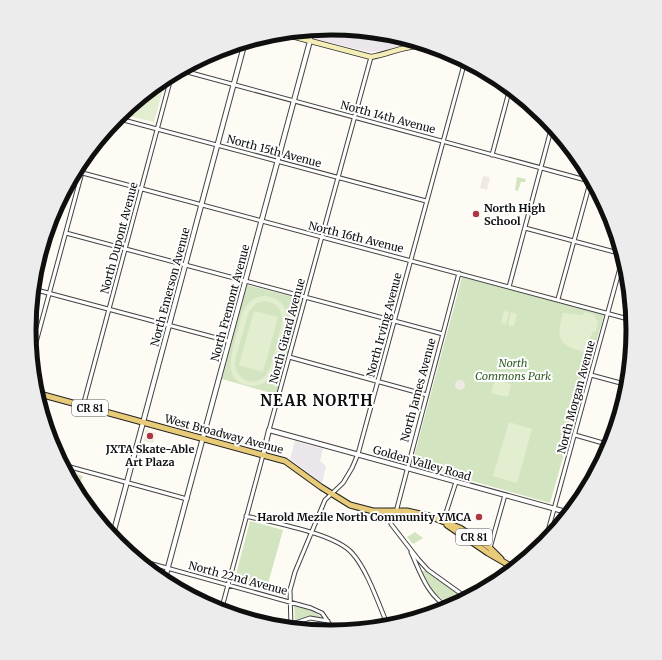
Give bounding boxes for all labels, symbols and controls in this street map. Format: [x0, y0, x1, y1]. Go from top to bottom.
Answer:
street label: North 14th Avenue [339, 98, 437, 136]
street label: North 15th Avenue [225, 132, 323, 170]
street label: North Dupont Avenue [97, 180, 141, 295]
place label: North High School [484, 201, 546, 228]
marker: North High School [471, 209, 481, 219]
street label: North 16th Avenue [307, 218, 405, 256]
street label: North Emerson Avenue [147, 226, 193, 348]
street label: North Fremont Avenue [208, 243, 252, 363]
street label: North Irving Avenue [363, 271, 405, 379]
street label: North Girard Avenue [266, 277, 308, 385]
street label: North James Avenue [397, 336, 439, 443]
street label: North Morgan Avenue [554, 339, 598, 455]
park label: North Commons Park [475, 356, 551, 383]
district label: NEAR NORTH [260, 391, 374, 410]
road number: CR 81 [72, 400, 108, 416]
street label: West Broadway Avenue [162, 411, 285, 457]
marker: JXTA Skate-Able Art Plaza [145, 431, 155, 441]
place label: JXTA Skate-Able Art Plaza [105, 442, 194, 469]
street label: Golden Valley Road [371, 442, 473, 484]
place label: Harold Mezile North Community YMCA [257, 510, 471, 524]
marker: Harold Mezile North Community YMCA [474, 512, 484, 522]
road number: CR 81 [456, 529, 492, 545]
street label: North 22nd Avenue [187, 558, 289, 598]

